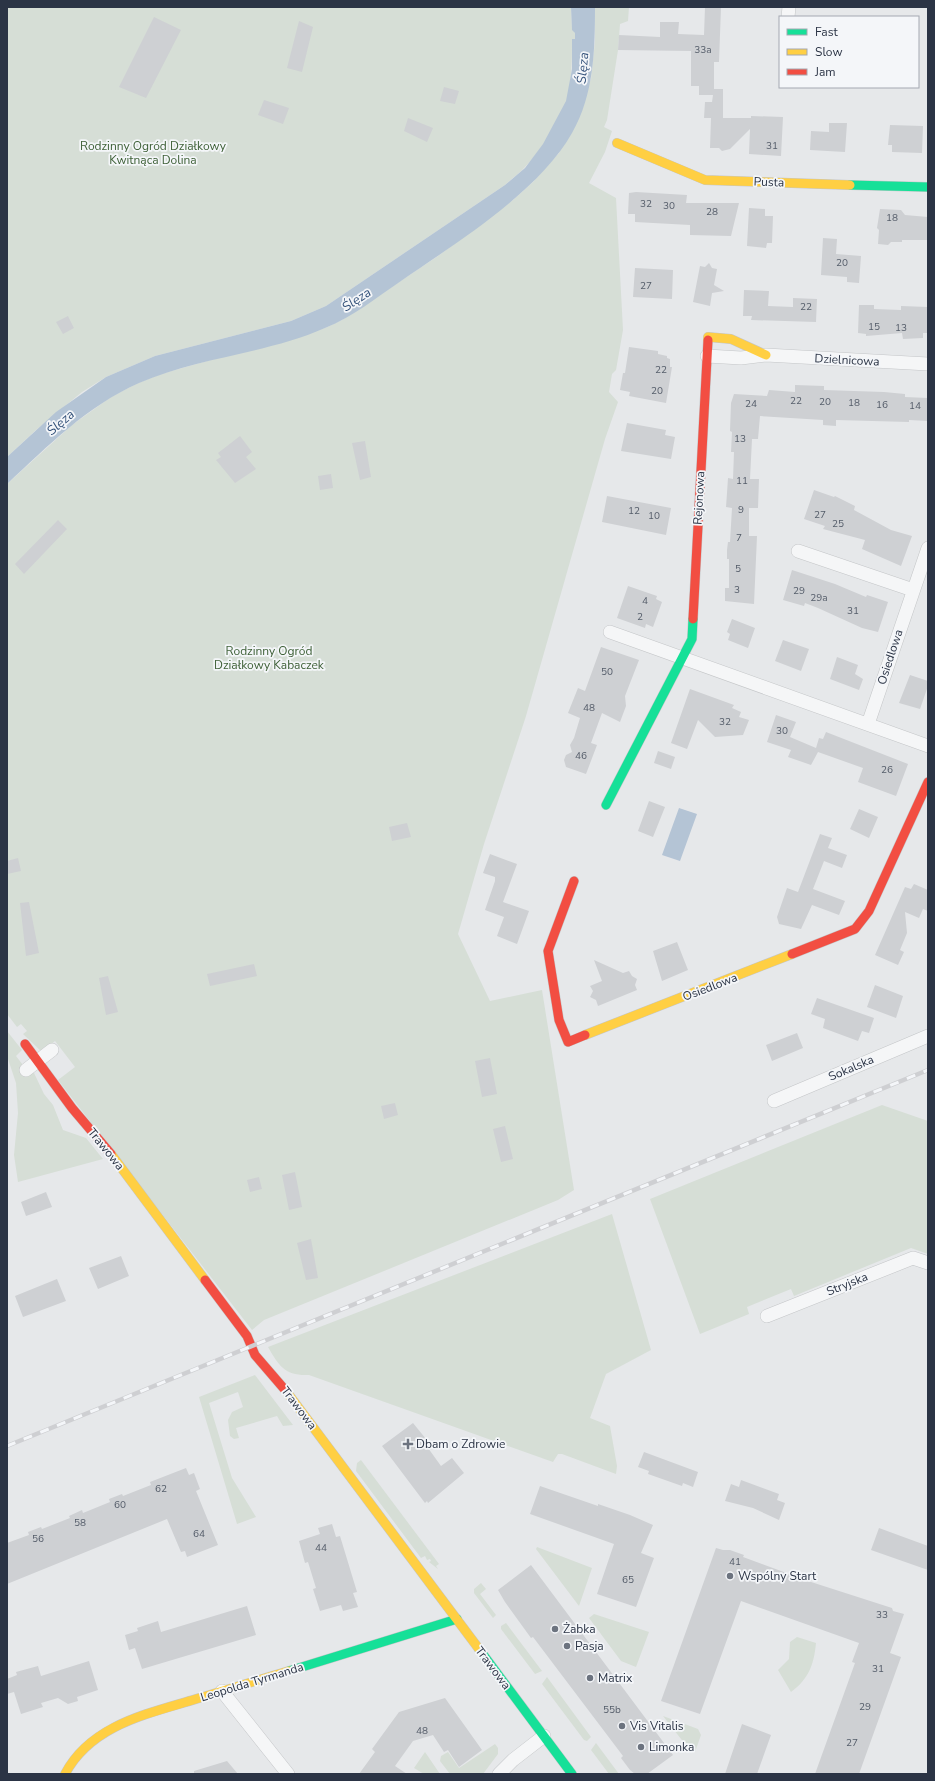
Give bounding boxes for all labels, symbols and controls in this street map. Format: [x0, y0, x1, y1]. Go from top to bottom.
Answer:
legend [779, 16, 919, 88]
text: Fast [815, 24, 838, 40]
house number: 33a [694, 43, 712, 57]
text: Slow [815, 44, 843, 60]
water label: Ślęza [572, 51, 593, 85]
text: Jam [814, 64, 836, 80]
park label: Rodzinny Ogród Działkowy Kwitnąca Dolina [80, 138, 227, 168]
house number: 31 [766, 139, 778, 153]
street label: Pusta [753, 173, 785, 191]
house number: 32 [640, 197, 652, 211]
house number: 30 [663, 199, 675, 213]
house number: 28 [706, 205, 718, 219]
house number: 18 [886, 211, 898, 225]
house number: 20 [836, 256, 848, 270]
house number: 27 [640, 279, 652, 293]
water label: Ślęza [338, 283, 375, 316]
house number: 22 [800, 300, 812, 314]
house number: 15 [868, 320, 880, 334]
house number: 13 [895, 321, 907, 335]
street label: Dzielnicowa [814, 350, 880, 370]
house number: 22 [655, 363, 667, 377]
house number: 20 [651, 384, 663, 398]
house number: 22 [790, 394, 802, 408]
house number: 20 [819, 395, 831, 409]
house number: 18 [848, 396, 860, 410]
house number: 24 [745, 397, 757, 411]
house number: 16 [876, 398, 888, 412]
house number: 14 [909, 399, 921, 413]
water label: Ślęza [42, 405, 79, 440]
house number: 13 [734, 432, 746, 446]
street label: Rejonowa [690, 471, 708, 525]
house number: 11 [736, 474, 748, 488]
house number: 9 [738, 503, 744, 517]
house number: 12 [628, 504, 640, 518]
house number: 27 [814, 508, 826, 522]
house number: 10 [648, 509, 660, 523]
house number: 25 [832, 517, 844, 531]
house number: 7 [736, 531, 742, 545]
house number: 5 [735, 562, 741, 576]
house number: 3 [734, 583, 740, 597]
house number: 29 [793, 584, 805, 598]
house number: 29a [810, 591, 828, 605]
house number: 4 [642, 594, 648, 608]
house number: 31 [847, 604, 859, 618]
house number: 2 [637, 610, 643, 624]
street label: Osiedlowa [873, 627, 907, 687]
park label: Rodzinny Ogród Działkowy Kabaczek [214, 643, 325, 673]
house number: 50 [601, 665, 613, 679]
house number: 48 [583, 701, 595, 715]
house number: 32 [719, 715, 731, 729]
house number: 30 [776, 724, 788, 738]
house number: 46 [575, 749, 587, 763]
house number: 26 [881, 763, 893, 777]
street label: Osiedlowa [680, 969, 740, 1005]
street label: Sokalska [826, 1051, 876, 1085]
street label: Trawowa [84, 1125, 128, 1173]
street label: Stryjska [824, 1268, 870, 1300]
street label: Trawowa [278, 1383, 320, 1433]
place label: Dbam o Zdrowie [416, 1436, 505, 1452]
marker: Dbam o Zdrowie [403, 1439, 413, 1449]
house number: 62 [155, 1482, 167, 1496]
house number: 60 [114, 1498, 126, 1512]
house number: 58 [74, 1516, 86, 1530]
house number: 64 [193, 1527, 205, 1541]
house number: 56 [32, 1532, 44, 1546]
house number: 44 [315, 1541, 327, 1555]
house number: 41 [729, 1555, 741, 1569]
place label: Wspólny Start [738, 1568, 817, 1584]
marker: Wspólny Start [725, 1571, 735, 1581]
house number: 65 [622, 1573, 634, 1587]
house number: 33 [876, 1608, 888, 1622]
place label: Żabka [563, 1621, 596, 1637]
marker: Żabka [550, 1624, 560, 1634]
place label: Pasja [575, 1638, 604, 1654]
marker: Pasja [562, 1641, 572, 1651]
street label: Trawowa [472, 1643, 514, 1693]
street label: Leopolda Tyrmanda [199, 1659, 305, 1705]
house number: 31 [872, 1662, 884, 1676]
place label: Matrix [598, 1670, 633, 1686]
marker: Matrix [585, 1673, 595, 1683]
house number: 29 [859, 1700, 871, 1714]
house number: 55b [603, 1703, 621, 1717]
place label: Vis Vitalis [629, 1718, 684, 1734]
marker: Vis Vitalis [617, 1721, 627, 1731]
house number: 48 [416, 1724, 428, 1738]
house number: 27 [846, 1736, 858, 1750]
place label: Limonka [649, 1739, 694, 1755]
marker: Limonka [636, 1742, 646, 1752]

